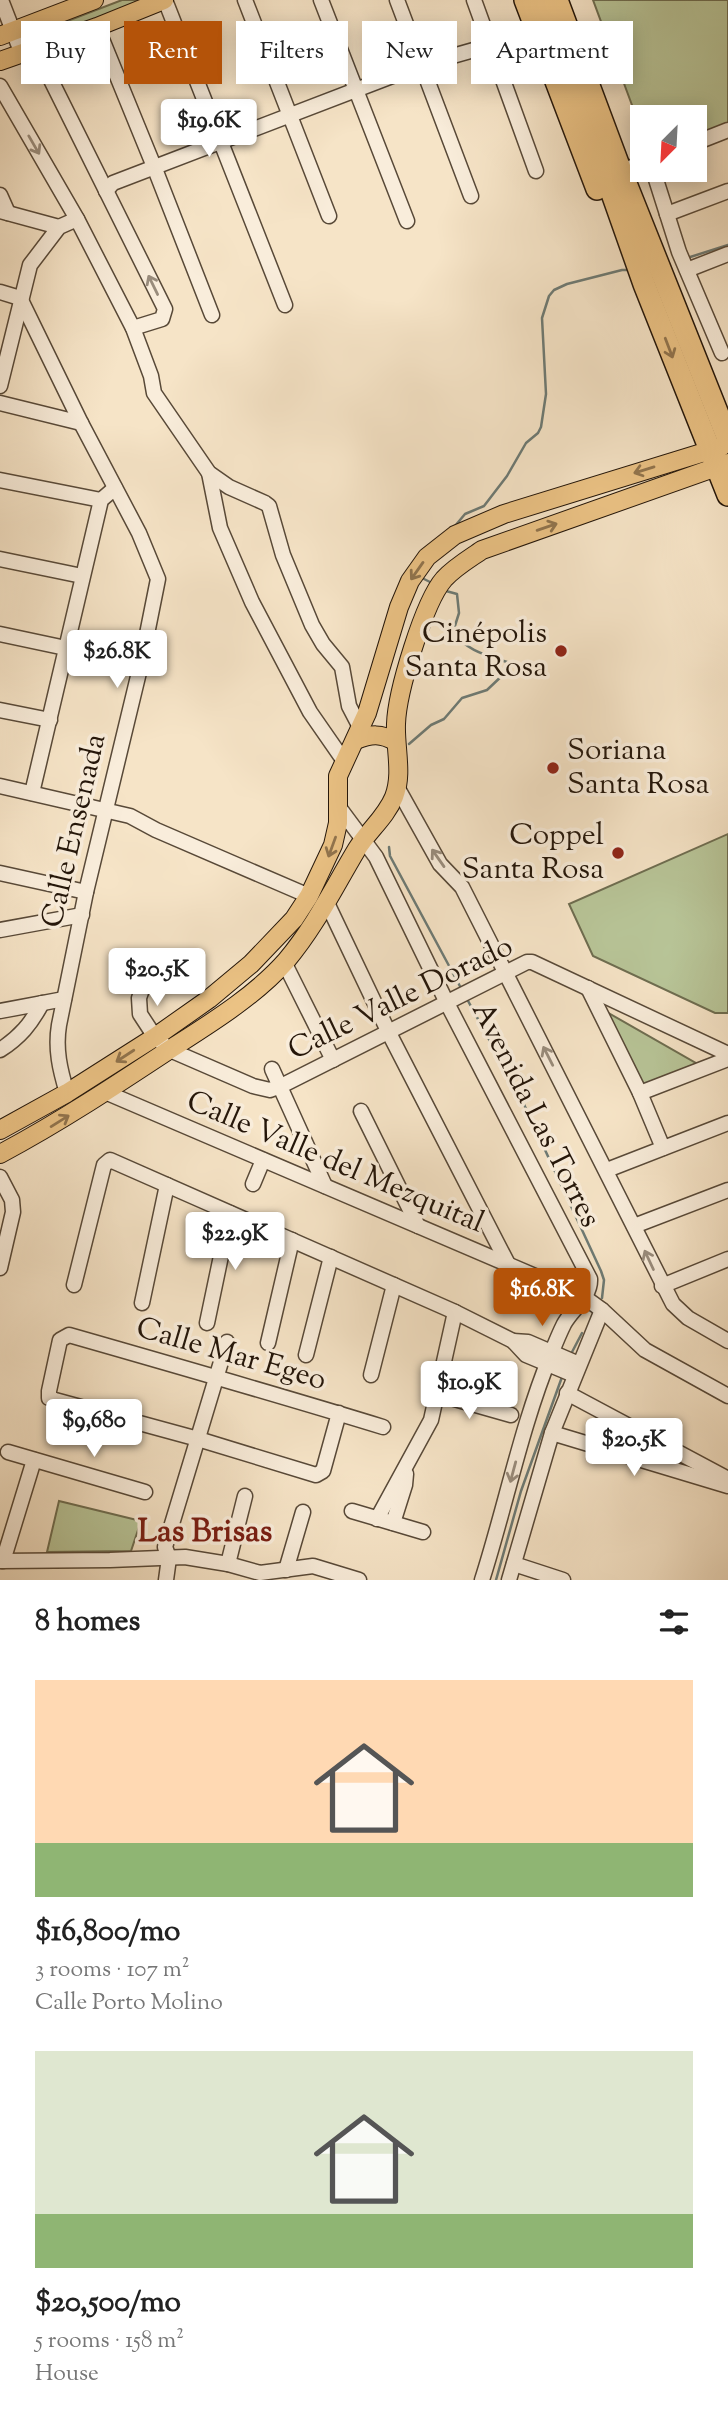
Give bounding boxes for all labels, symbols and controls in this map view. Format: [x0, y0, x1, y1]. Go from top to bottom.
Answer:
chip: Buy [21, 21, 110, 84]
chip: Rent [124, 21, 222, 84]
chip: Filters [236, 21, 348, 84]
chip: New [362, 21, 457, 84]
chip: Apartment [471, 21, 633, 84]
pin: $19.6K [152, 100, 266, 159]
text: $19.6K [177, 105, 241, 138]
north arrow [630, 105, 707, 182]
map controls [630, 105, 707, 182]
one-way arrow [27, 134, 41, 154]
one-way arrow [145, 275, 159, 296]
one-way arrow [663, 336, 676, 358]
one-way arrow [634, 465, 656, 477]
one-way arrow [535, 520, 557, 532]
one-way arrow [410, 561, 424, 580]
place label: Cinépolis Santa Rosa [405, 613, 547, 690]
pin: $26.8K [60, 630, 174, 690]
text: $26.8K [83, 636, 151, 669]
marker: Cinépolis Santa Rosa [553, 643, 569, 659]
street label: Calle Ensenada [32, 730, 118, 932]
place label: Soriana Santa Rosa [567, 730, 709, 807]
marker: Soriana Santa Rosa [545, 760, 561, 776]
place label: Coppel Santa Rosa [462, 815, 604, 892]
one-way arrow [325, 835, 337, 857]
marker: Coppel Santa Rosa [610, 845, 626, 861]
one-way arrow [431, 849, 445, 868]
street label: Calle Valle Dorado [281, 926, 521, 1072]
pin: $20.5K [100, 948, 214, 1008]
text: $20.5K [125, 954, 189, 987]
street label: Avenida Las Torres [460, 995, 610, 1235]
one-way arrow [541, 1046, 554, 1067]
one-way arrow [115, 1050, 135, 1064]
street label: Calle Valle del Mezquital [179, 1081, 491, 1245]
one-way arrow [49, 1113, 69, 1127]
pin: $22.9K [178, 1212, 292, 1272]
text: $22.9K [202, 1218, 268, 1251]
one-way arrow [642, 1250, 656, 1271]
pin: $16.8K [485, 1268, 599, 1328]
text: $16.8K [509, 1274, 575, 1307]
street label: Calle Mar Egeo [131, 1307, 331, 1403]
pin: $10.9K [412, 1362, 526, 1421]
text: $10.9K [437, 1367, 501, 1400]
pin: $9,680 [37, 1400, 151, 1459]
text: $9,680 [62, 1405, 126, 1438]
pin: $20.5K [577, 1418, 691, 1478]
text: $20.5K [602, 1424, 666, 1457]
one-way arrow [506, 1460, 519, 1483]
district label: Las Brisas [138, 1510, 272, 1556]
text: 8 homes [35, 1601, 140, 1644]
icon: filters [655, 1603, 693, 1641]
icon: home [301, 1725, 427, 1851]
text: $16,800/mo [35, 1911, 181, 1954]
text: 3 rooms · 107 m² [35, 1954, 190, 1987]
text: Calle Porto Molino [35, 1987, 223, 2020]
icon: home [301, 2096, 427, 2222]
text: $20,500/mo [35, 2282, 181, 2325]
text: 5 rooms · 158 m² [35, 2325, 184, 2358]
text: House [35, 2358, 99, 2391]

